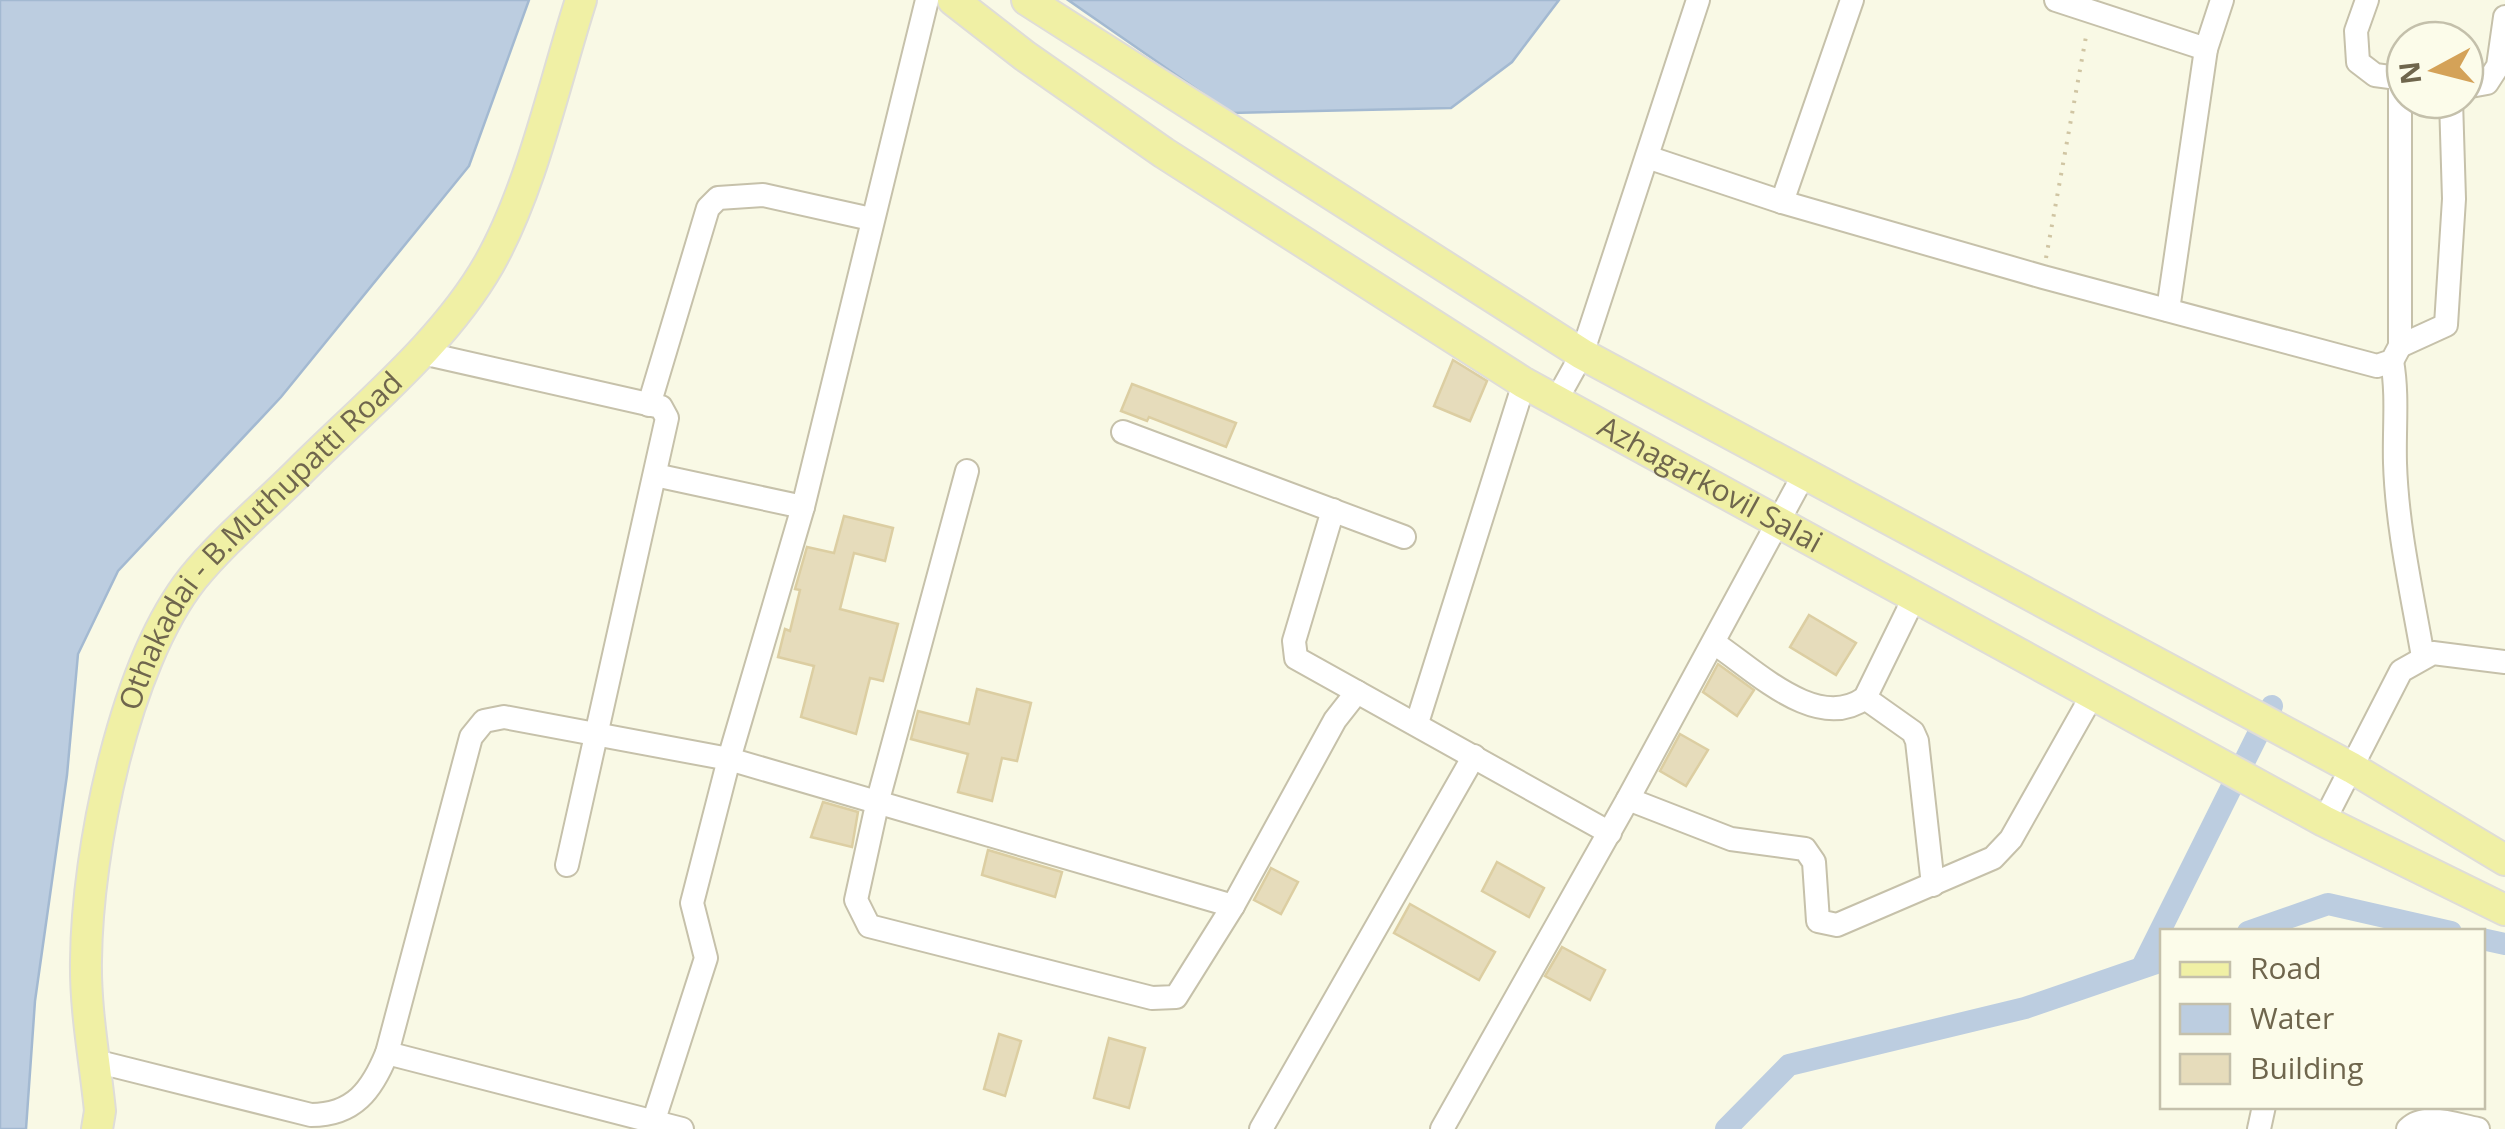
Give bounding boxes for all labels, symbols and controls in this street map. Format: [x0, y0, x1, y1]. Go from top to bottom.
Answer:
north arrow [2385, 20, 2485, 120]
text: N [2389, 60, 2429, 87]
street label: Othakadai - B.Muthupatti Road [108, 362, 411, 715]
street label: Azhagarkovil Salai [1591, 406, 1830, 562]
legend [2160, 929, 2485, 1109]
text: Road [2250, 947, 2322, 988]
text: Water [2250, 997, 2334, 1038]
text: Building [2250, 1047, 2364, 1088]

